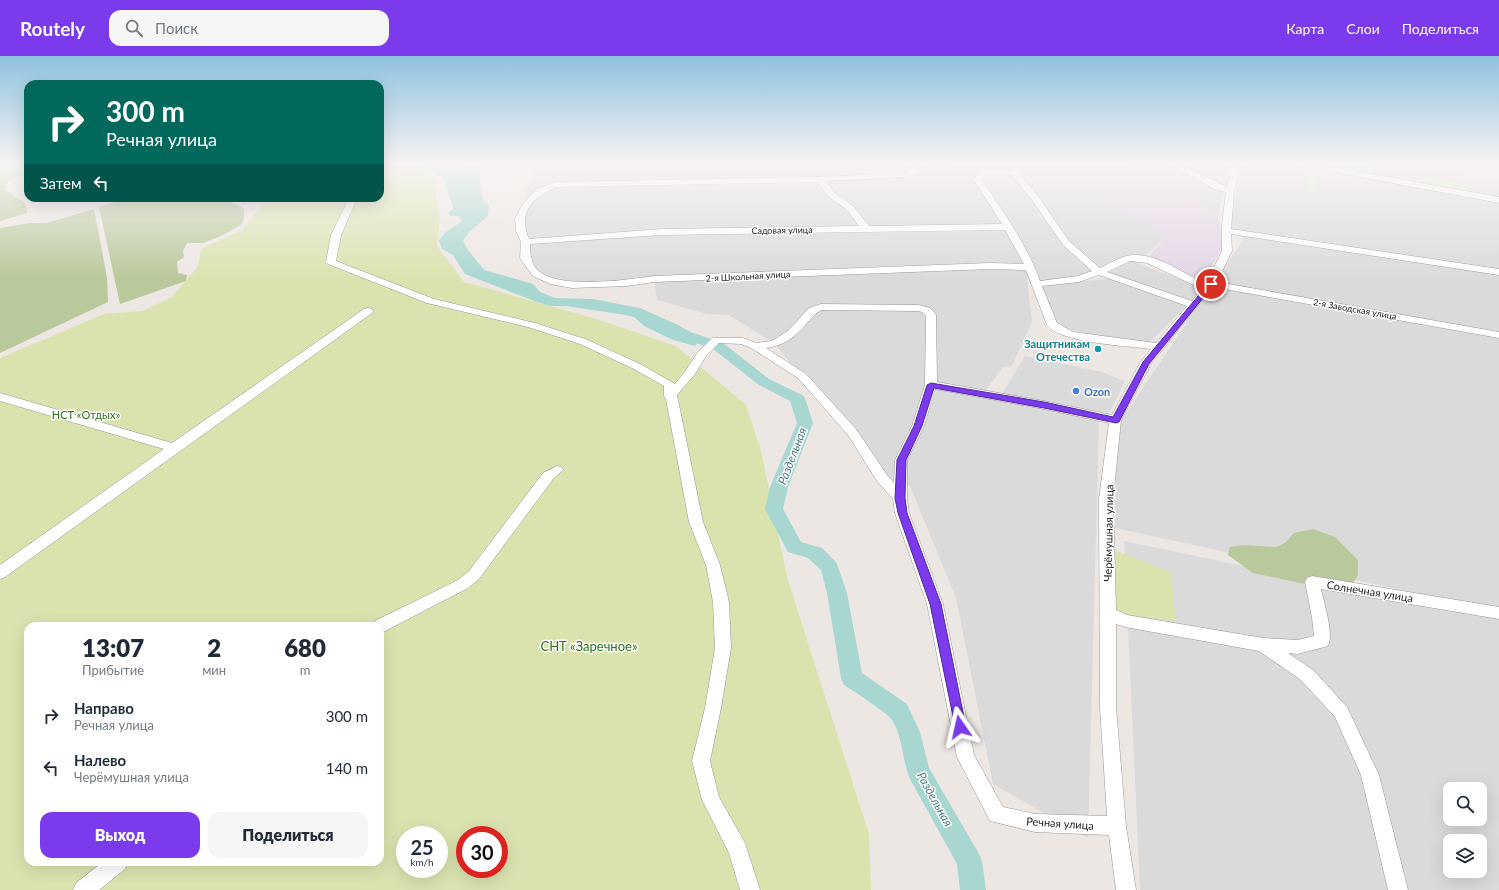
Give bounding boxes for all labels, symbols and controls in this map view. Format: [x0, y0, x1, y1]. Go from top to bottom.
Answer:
search box [109, 10, 389, 46]
text: Routely [20, 17, 85, 40]
icon: search [123, 17, 145, 39]
text: Поиск [155, 19, 198, 37]
text: Карта [1286, 20, 1324, 37]
text: Слои [1346, 20, 1380, 37]
text: Поделиться [1402, 20, 1479, 37]
text: 300 m [106, 94, 185, 128]
icon: right [40, 96, 92, 148]
text: Речная улица [106, 128, 217, 150]
icon: left [90, 172, 112, 194]
text: Затем [40, 174, 82, 192]
street label: Садовая улица [751, 224, 813, 236]
pin [1194, 267, 1228, 301]
street label: 2-я Школьная улица [705, 268, 791, 284]
icon: arrive [1200, 273, 1222, 295]
street label: 2-я Заводская улица [1312, 296, 1398, 322]
place label: Защитникам Отечества [1024, 337, 1090, 363]
marker: Защитникам Отечества [1093, 344, 1103, 354]
place label: Ozon [1084, 385, 1110, 398]
marker: Ozon [1071, 386, 1081, 396]
park label: НСТ «Отдых» [52, 408, 121, 421]
water label: Раздельная [774, 425, 810, 487]
street label: Черёмушная улица [1101, 484, 1115, 582]
street label: Солнечная улица [1326, 578, 1414, 604]
text: 13:07 [82, 633, 144, 662]
text: 2 [207, 633, 221, 662]
text: 680 [284, 633, 326, 662]
park label: СНТ «Заречное» [540, 638, 638, 654]
text: Прибытие [82, 662, 144, 678]
text: мин [202, 662, 226, 678]
text: m [300, 662, 310, 678]
text: Направо [74, 699, 134, 717]
icon: right [40, 705, 62, 727]
position arrow [939, 706, 981, 748]
text: 300 m [326, 707, 368, 725]
text: Речная улица [74, 717, 154, 733]
text: Налево [74, 751, 126, 769]
icon: left [40, 757, 62, 779]
text: 140 m [326, 759, 368, 777]
text: Черёмушная улица [74, 769, 189, 785]
water label: Раздельная [914, 769, 956, 829]
map controls [1443, 782, 1487, 878]
button: search [1443, 782, 1487, 826]
button: Выход [40, 812, 200, 858]
button: Поделиться [208, 812, 368, 858]
street label: Речная улица [1026, 814, 1094, 832]
speed limit sign: 30 [456, 826, 508, 878]
button: layers [1443, 834, 1487, 878]
text: 25 [410, 835, 434, 859]
text: km/h [410, 856, 434, 868]

